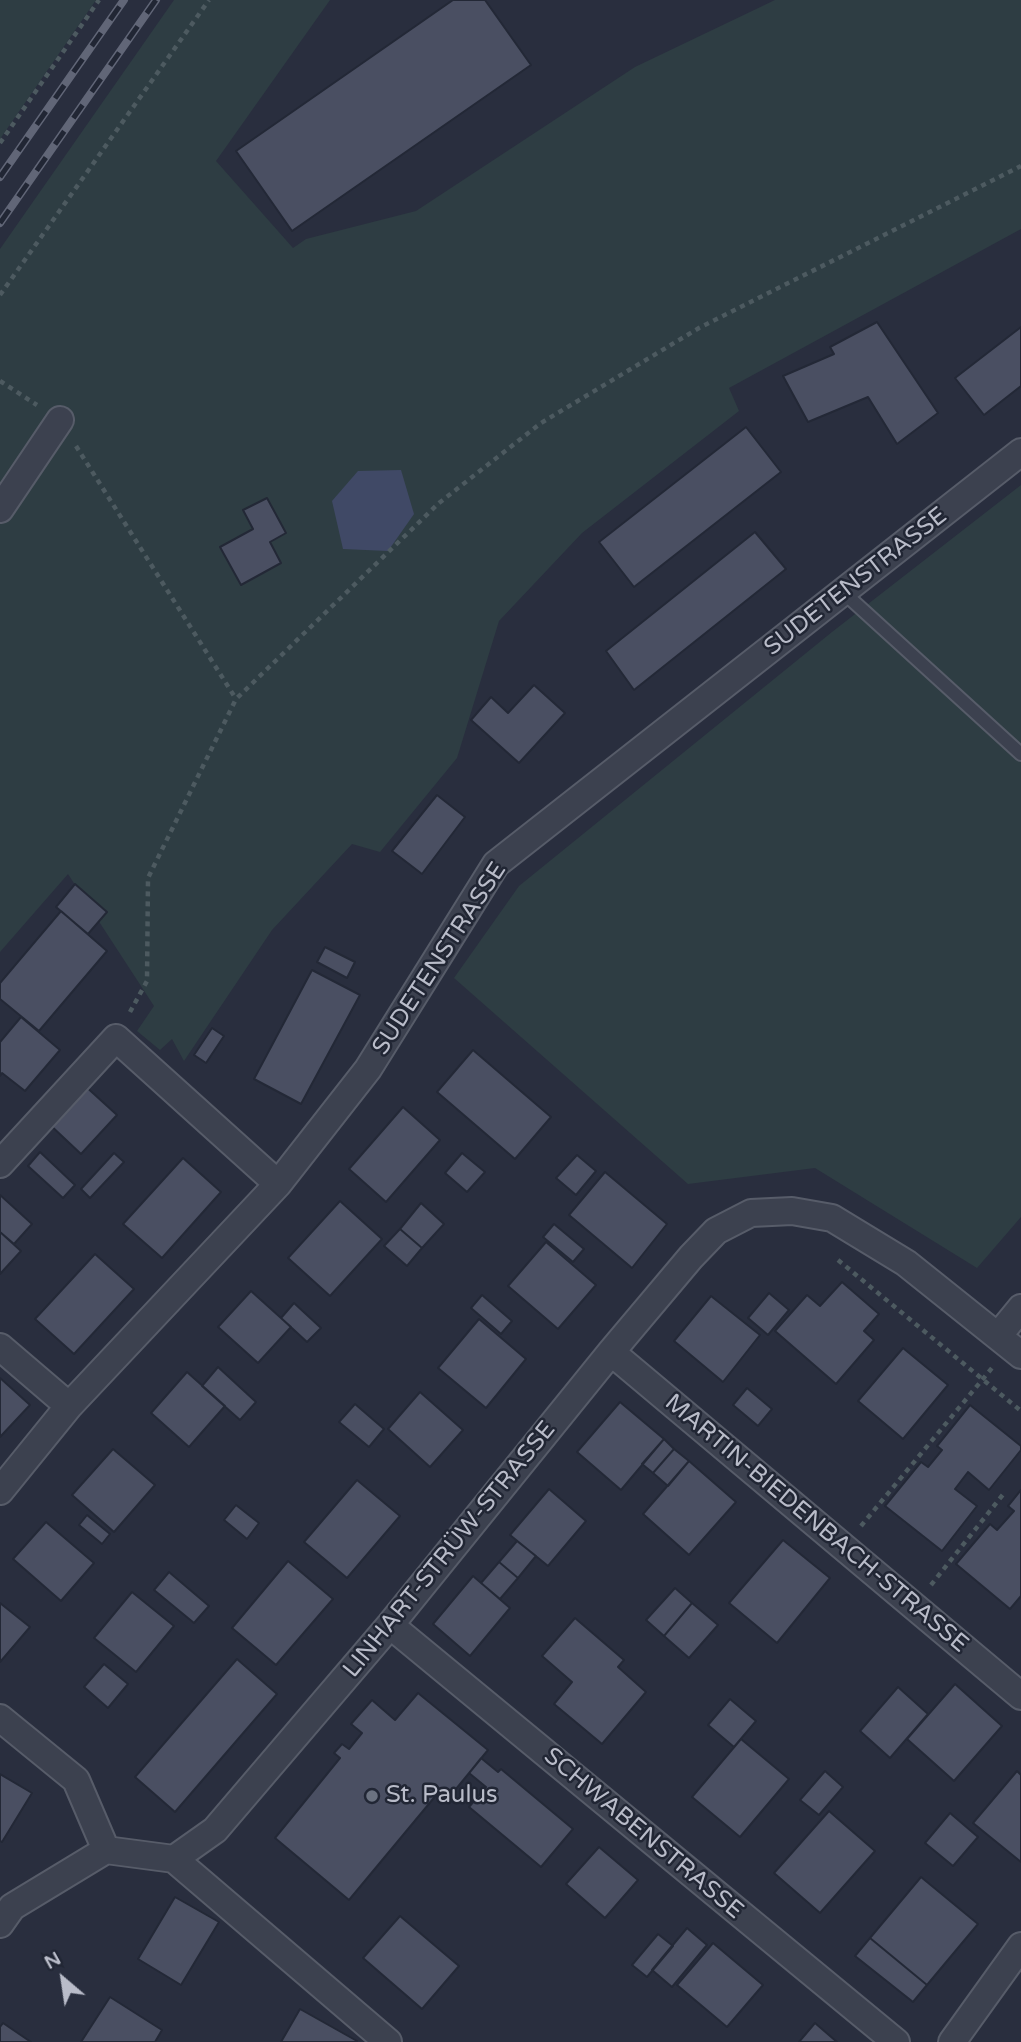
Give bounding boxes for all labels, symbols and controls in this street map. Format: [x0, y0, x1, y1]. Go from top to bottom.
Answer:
street label: SUDETENSTRASSE [759, 502, 953, 662]
street label: SUDETENSTRASSE [367, 857, 513, 1061]
street label: MARTIN-BIEDENBACH-STRASSE [659, 1389, 973, 1659]
street label: LINHART-STRÜW-STRASSE [338, 1416, 562, 1684]
street label: SCHWABENSTRASSE [537, 1742, 749, 1926]
place label: St. Paulus [386, 1782, 498, 1810]
marker: St. Paulus [364, 1788, 380, 1804]
north arrow [28, 1944, 98, 2014]
text: N [41, 1947, 65, 1974]

